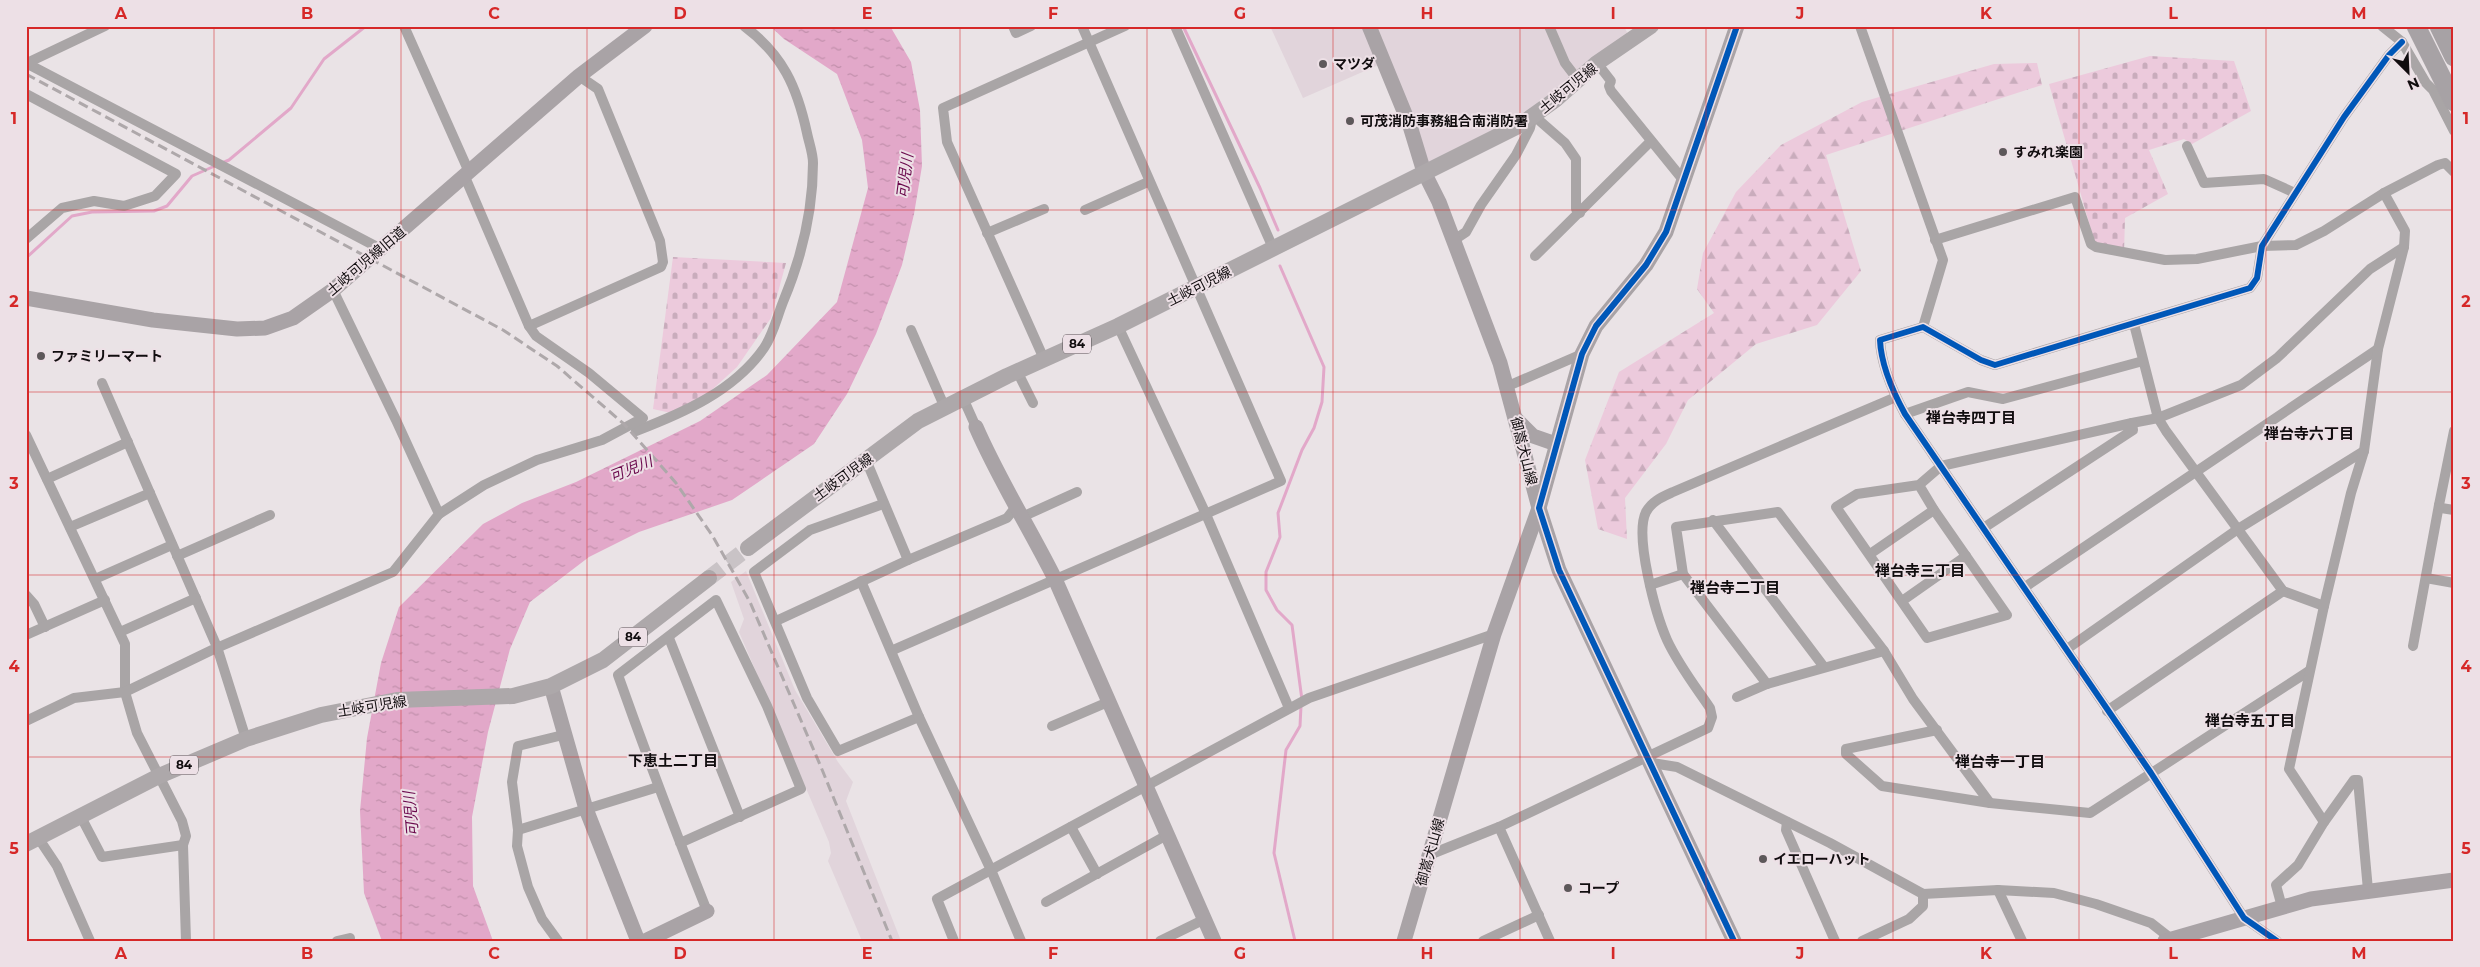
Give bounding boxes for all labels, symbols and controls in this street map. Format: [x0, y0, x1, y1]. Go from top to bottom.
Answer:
text: A [114, 4, 128, 23]
text: B [301, 4, 313, 23]
text: C [488, 4, 500, 23]
text: D [673, 4, 687, 23]
text: E [862, 4, 872, 23]
text: F [1048, 4, 1058, 23]
text: G [1234, 4, 1246, 23]
text: H [1421, 4, 1433, 23]
text: I [1610, 4, 1616, 23]
text: J [1795, 4, 1804, 23]
text: K [1980, 4, 1993, 23]
text: L [2168, 4, 2178, 23]
text: M [2351, 4, 2367, 23]
north arrow [2382, 48, 2432, 98]
place label: マツダ [1333, 55, 1375, 73]
marker: マツダ [1317, 58, 1329, 70]
street label: 土岐可児線 [1535, 59, 1601, 117]
text: N [2404, 73, 2422, 94]
text: 1 [11, 109, 17, 128]
text: 1 [2463, 109, 2469, 128]
place label: 可茂消防事務組合南消防署 [1360, 112, 1528, 130]
marker: 可茂消防事務組合南消防署 [1344, 115, 1356, 127]
place label: すみれ楽園 [2013, 143, 2083, 161]
marker: すみれ楽園 [1997, 146, 2009, 158]
water label: 可児川 [892, 150, 917, 199]
street label: 土岐可児線旧道 [323, 223, 409, 299]
street label: 土岐可児線 [1164, 262, 1234, 310]
text: 2 [9, 292, 19, 311]
text: 2 [2461, 292, 2471, 311]
road number: 84 [1063, 334, 1091, 354]
place label: ファミリーマート [51, 347, 163, 365]
marker: ファミリーマート [35, 350, 47, 362]
district label: 禅台寺四丁目 [1925, 408, 2016, 427]
street label: 御嵩犬山線 [1507, 415, 1541, 487]
district label: 禅台寺六丁目 [2263, 424, 2354, 443]
street label: 土岐可児線 [809, 449, 877, 505]
water label: 可児川 [606, 451, 657, 486]
text: 3 [8, 474, 19, 493]
text: 3 [2460, 474, 2471, 493]
district label: 禅台寺三丁目 [1874, 561, 1965, 580]
district label: 禅台寺二丁目 [1689, 578, 1780, 597]
road number: 84 [619, 628, 647, 646]
text: 4 [8, 657, 20, 676]
text: 4 [2460, 657, 2472, 676]
street label: 土岐可児線 [336, 692, 408, 720]
district label: 禅台寺五丁目 [2204, 711, 2295, 730]
district label: 下恵土二丁目 [628, 751, 718, 770]
district label: 禅台寺一丁目 [1954, 752, 2045, 771]
road number: 84 [170, 756, 198, 774]
water label: 可児川 [399, 789, 422, 837]
street label: 御嵩犬山線 [1412, 816, 1448, 888]
text: 5 [9, 839, 19, 858]
text: 5 [2461, 839, 2471, 858]
place label: イエローハット [1773, 850, 1871, 868]
marker: イエローハット [1757, 853, 1769, 865]
place label: コープ [1578, 879, 1619, 897]
marker: コープ [1562, 882, 1574, 894]
text: A [114, 944, 128, 963]
text: B [301, 944, 313, 963]
text: C [488, 944, 500, 963]
text: D [673, 944, 687, 963]
text: E [862, 944, 872, 963]
text: F [1048, 944, 1058, 963]
text: G [1234, 944, 1246, 963]
text: H [1421, 944, 1433, 963]
text: I [1610, 944, 1616, 963]
text: J [1795, 944, 1804, 963]
text: K [1980, 944, 1993, 963]
text: L [2168, 944, 2178, 963]
text: M [2351, 944, 2367, 963]

